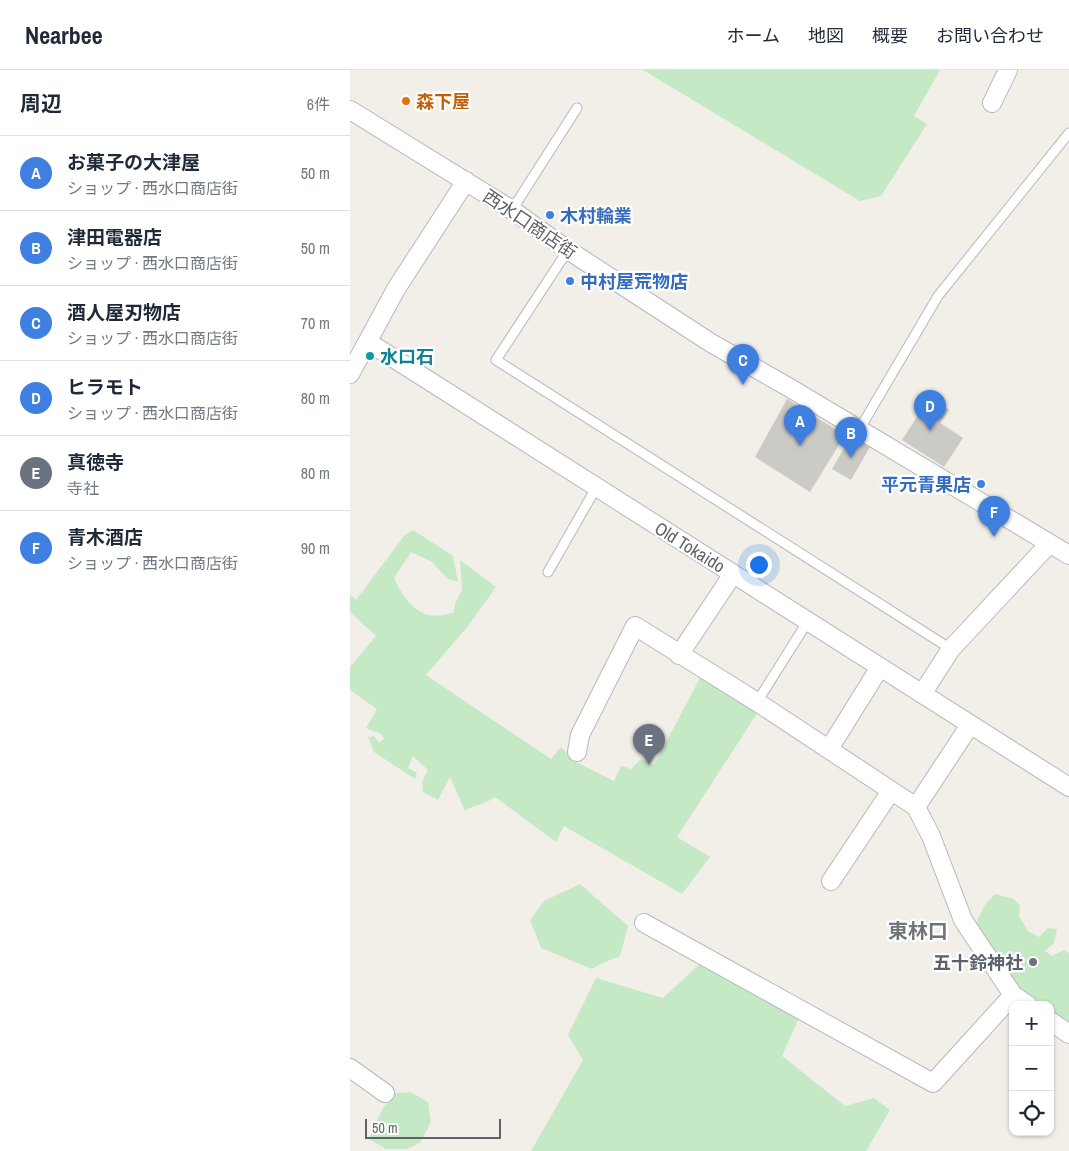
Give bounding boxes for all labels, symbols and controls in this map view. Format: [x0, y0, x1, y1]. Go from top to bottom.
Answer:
text: Nearbee [25, 19, 103, 51]
text: ホーム [727, 23, 780, 48]
text: 地図 [808, 23, 844, 48]
text: 概要 [872, 23, 908, 48]
text: お問い合わせ [936, 23, 1044, 48]
text: 周辺 [20, 89, 62, 118]
place label: 森下屋 [416, 89, 470, 114]
text: 6件 [307, 93, 330, 115]
marker: 森下屋 [400, 95, 412, 107]
text: お菓子の大津屋 [67, 149, 200, 175]
text: A [31, 162, 41, 184]
text: 50 m [301, 162, 330, 184]
text: ショップ · 西水口商店街 [67, 177, 238, 199]
street label: 西水口商店街 [478, 183, 582, 265]
place label: 木村輪業 [560, 203, 632, 228]
marker: 木村輪業 [544, 209, 556, 221]
text: 津田電器店 [67, 224, 162, 250]
text: B [31, 237, 41, 259]
text: 50 m [301, 237, 330, 259]
text: ショップ · 西水口商店街 [67, 252, 238, 274]
place label: 中村屋荒物店 [580, 269, 688, 294]
marker: 中村屋荒物店 [564, 275, 576, 287]
text: 酒人屋刃物店 [67, 299, 181, 325]
text: C [31, 312, 41, 334]
text: 70 m [301, 312, 330, 334]
text: ショップ · 西水口商店街 [67, 327, 238, 349]
place label: 水口石 [380, 344, 434, 369]
pin: C [727, 344, 759, 385]
marker: 水口石 [364, 350, 376, 362]
text: ヒラモト [67, 374, 143, 400]
text: D [31, 387, 41, 409]
text: 80 m [301, 387, 330, 409]
pin: D [914, 390, 946, 431]
text: ショップ · 西水口商店街 [67, 402, 238, 424]
pin: A [784, 405, 816, 446]
pin: B [835, 417, 867, 458]
text: 真徳寺 [67, 449, 124, 475]
text: E [32, 462, 40, 484]
text: 80 m [301, 462, 330, 484]
place label: 平元青果店 [881, 472, 971, 497]
text: 寺社 [67, 477, 99, 499]
marker: 平元青果店 [975, 478, 987, 490]
pin: F [978, 496, 1010, 537]
street label: Old Tokaido [650, 516, 730, 578]
text: 青木酒店 [67, 524, 143, 550]
text: F [32, 537, 40, 559]
text: 90 m [301, 537, 330, 559]
text: ショップ · 西水口商店街 [67, 552, 238, 574]
your location [746, 552, 772, 578]
pin: E [633, 724, 665, 765]
district label: 東林口 [888, 917, 948, 944]
place label: 五十鈴神社 [933, 950, 1023, 975]
marker: 五十鈴神社 [1027, 956, 1039, 968]
map controls [1009, 1001, 1054, 1136]
button: + [1009, 1001, 1054, 1046]
button: − [1009, 1046, 1054, 1091]
button: locate [1009, 1091, 1054, 1136]
scale bar [365, 1116, 501, 1139]
text: 50 m [372, 1119, 398, 1137]

